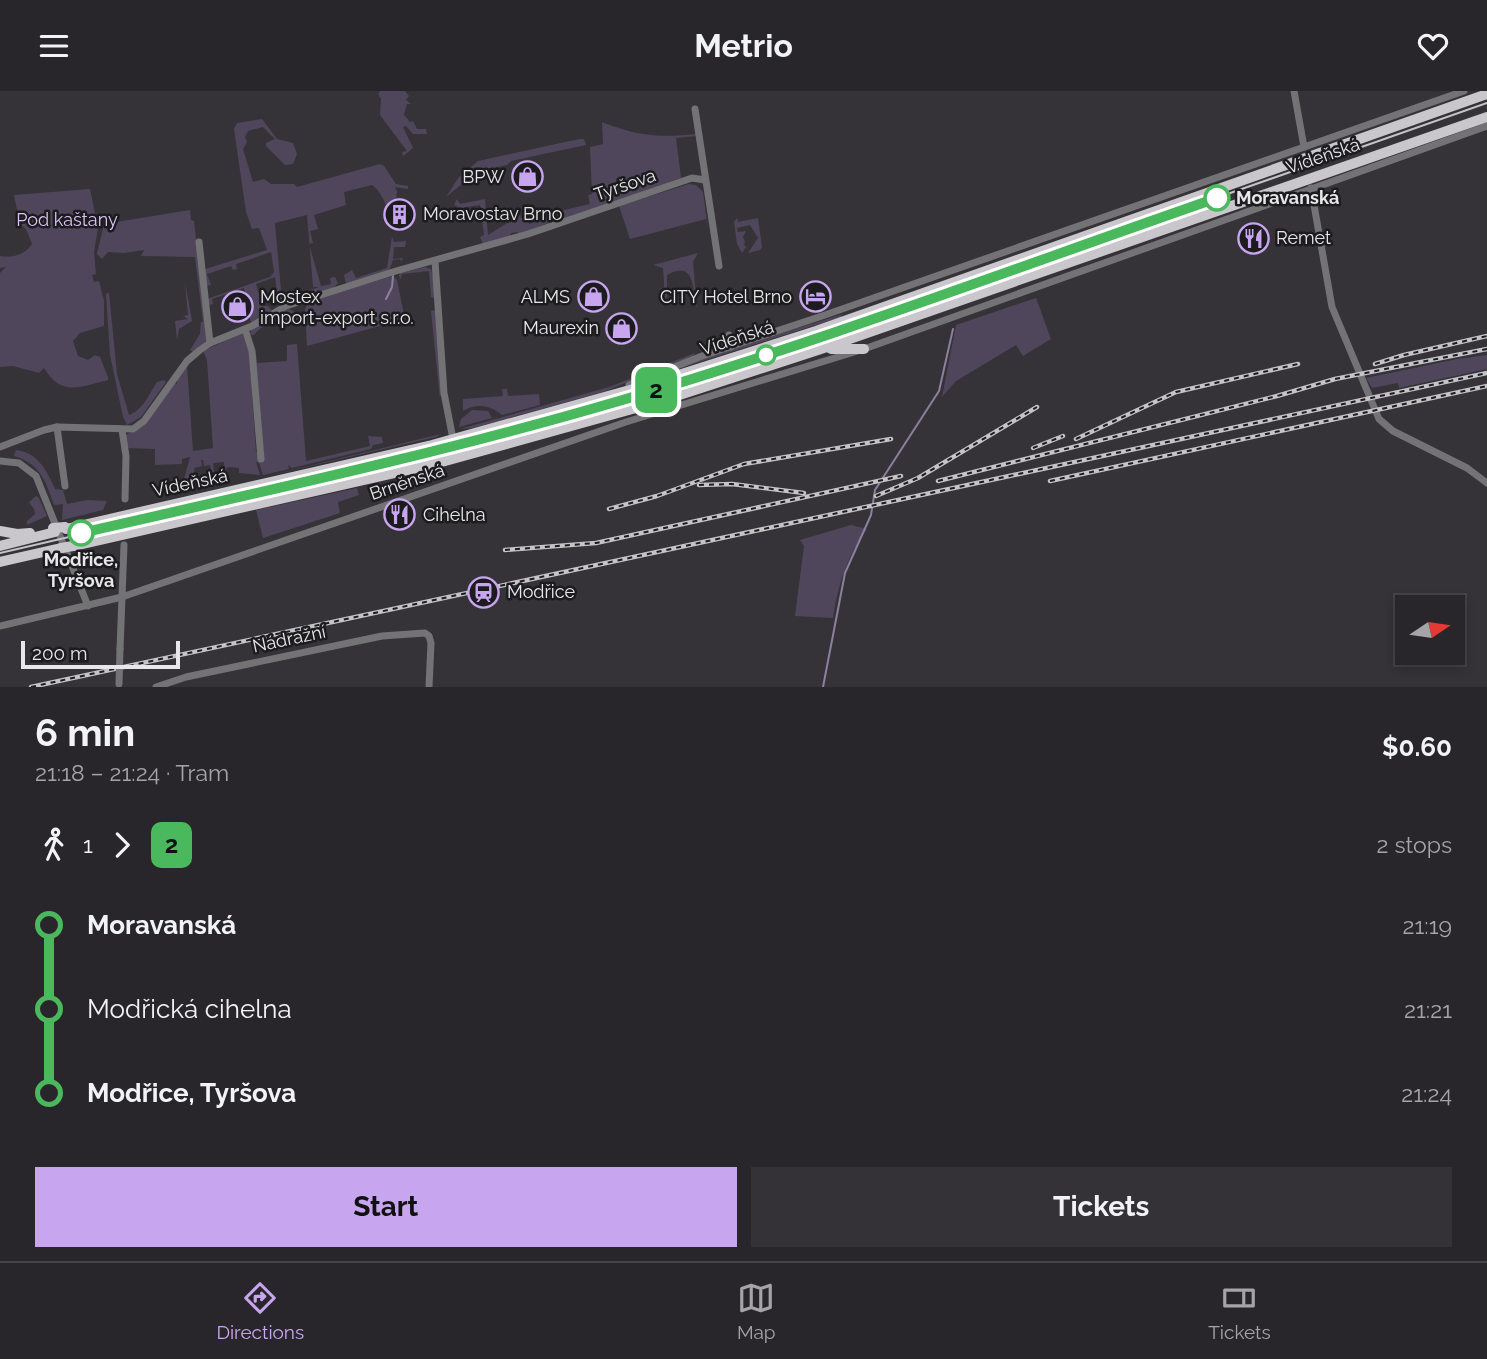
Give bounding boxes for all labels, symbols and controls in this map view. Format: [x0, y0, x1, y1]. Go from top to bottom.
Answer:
icon: menu [35, 27, 73, 65]
text: Metrio [694, 27, 793, 64]
icon: heart [1414, 27, 1452, 65]
street label: Vídeňská [1283, 133, 1362, 178]
shop icon: BPW [510, 160, 544, 194]
street label: Tyršova [591, 164, 658, 205]
place label: BPW [462, 166, 504, 187]
marker: Moravanská [1204, 185, 1230, 211]
place label: Moravanská [1236, 187, 1339, 208]
building icon: Moravostav Brno [383, 197, 417, 231]
place label: Moravostav Brno [423, 203, 563, 224]
park label: Pod kaštany [16, 209, 118, 230]
restaurant icon: Remet [1236, 221, 1270, 255]
place label: Remet [1276, 227, 1331, 248]
shop icon: ALMS [576, 280, 610, 314]
hotel icon: CITY Hotel Brno [798, 280, 832, 314]
place label: Mostex import-export s.r.o. [260, 286, 414, 328]
place label: ALMS [521, 286, 570, 307]
place label: CITY Hotel Brno [660, 286, 792, 307]
shop icon: Mostex import-export s.r.o. [220, 290, 254, 324]
shop icon: Maurexin [605, 311, 639, 345]
street label: Vídeňská [697, 316, 776, 359]
place label: Maurexin [523, 317, 599, 338]
unlabelled marker [756, 345, 776, 365]
line badge: 2 [633, 367, 679, 413]
text: 2 [649, 375, 663, 404]
street label: Brněnská [367, 459, 447, 504]
street label: Vídeňská [150, 464, 229, 501]
restaurant icon: Cihelna [383, 498, 417, 532]
place label: Cihelna [423, 504, 486, 525]
marker: Modřice, Tyršova [68, 520, 94, 546]
place label: Modřice, Tyršova [44, 549, 118, 591]
station icon: Modřice [467, 575, 501, 609]
place label: Modřice [507, 581, 576, 602]
north arrow [1395, 595, 1465, 665]
map controls [1395, 595, 1465, 665]
street label: Nádražní [250, 621, 327, 656]
scale bar [21, 638, 180, 670]
text: 200 m [32, 642, 87, 664]
text: 6 min [35, 710, 135, 755]
text: $0.60 [1382, 732, 1452, 762]
text: 21:18 – 21:24 · Tram [35, 759, 229, 786]
icon: walk [35, 826, 73, 864]
icon: forward [103, 826, 141, 864]
text: 2 [165, 830, 178, 859]
text: 1 [83, 831, 93, 858]
text: 2 stops [1377, 831, 1452, 858]
text: Moravanská [87, 910, 236, 940]
text: 21:19 [1403, 912, 1452, 939]
text: Modřická cihelna [87, 994, 292, 1024]
text: 21:21 [1404, 996, 1452, 1023]
text: Modřice, Tyršova [87, 1078, 296, 1108]
text: 21:24 [1401, 1080, 1452, 1107]
button: Start [35, 1167, 737, 1247]
button: Tickets [751, 1167, 1452, 1247]
tab: Directions [216, 1279, 304, 1343]
tab: Map [737, 1279, 776, 1343]
tab: Tickets [1208, 1279, 1271, 1343]

